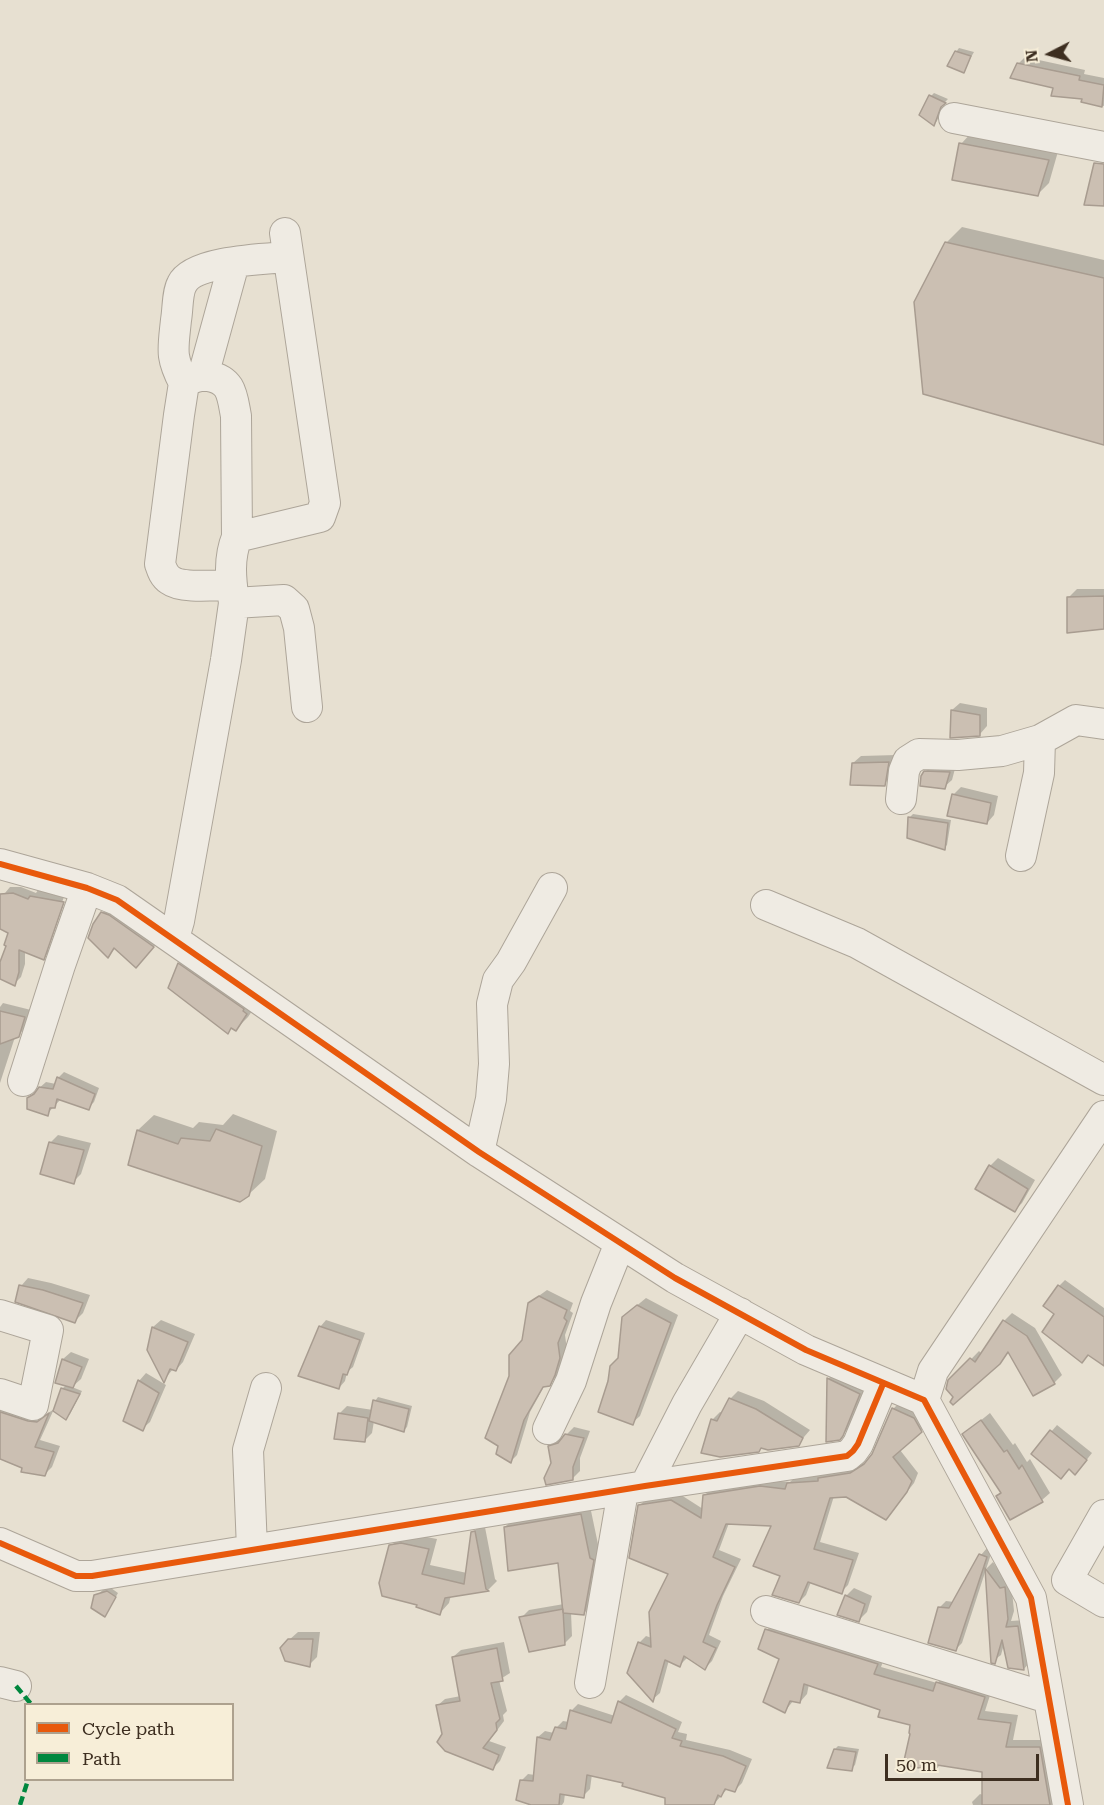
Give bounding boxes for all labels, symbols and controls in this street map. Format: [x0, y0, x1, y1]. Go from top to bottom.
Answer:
north arrow [1020, 24, 1080, 84]
text: N [1022, 49, 1042, 63]
legend [24, 1703, 234, 1781]
text: Cycle path [82, 1718, 175, 1739]
scale bar [888, 1742, 1042, 1780]
text: Path [82, 1748, 121, 1769]
text: 50 m [896, 1754, 937, 1775]

